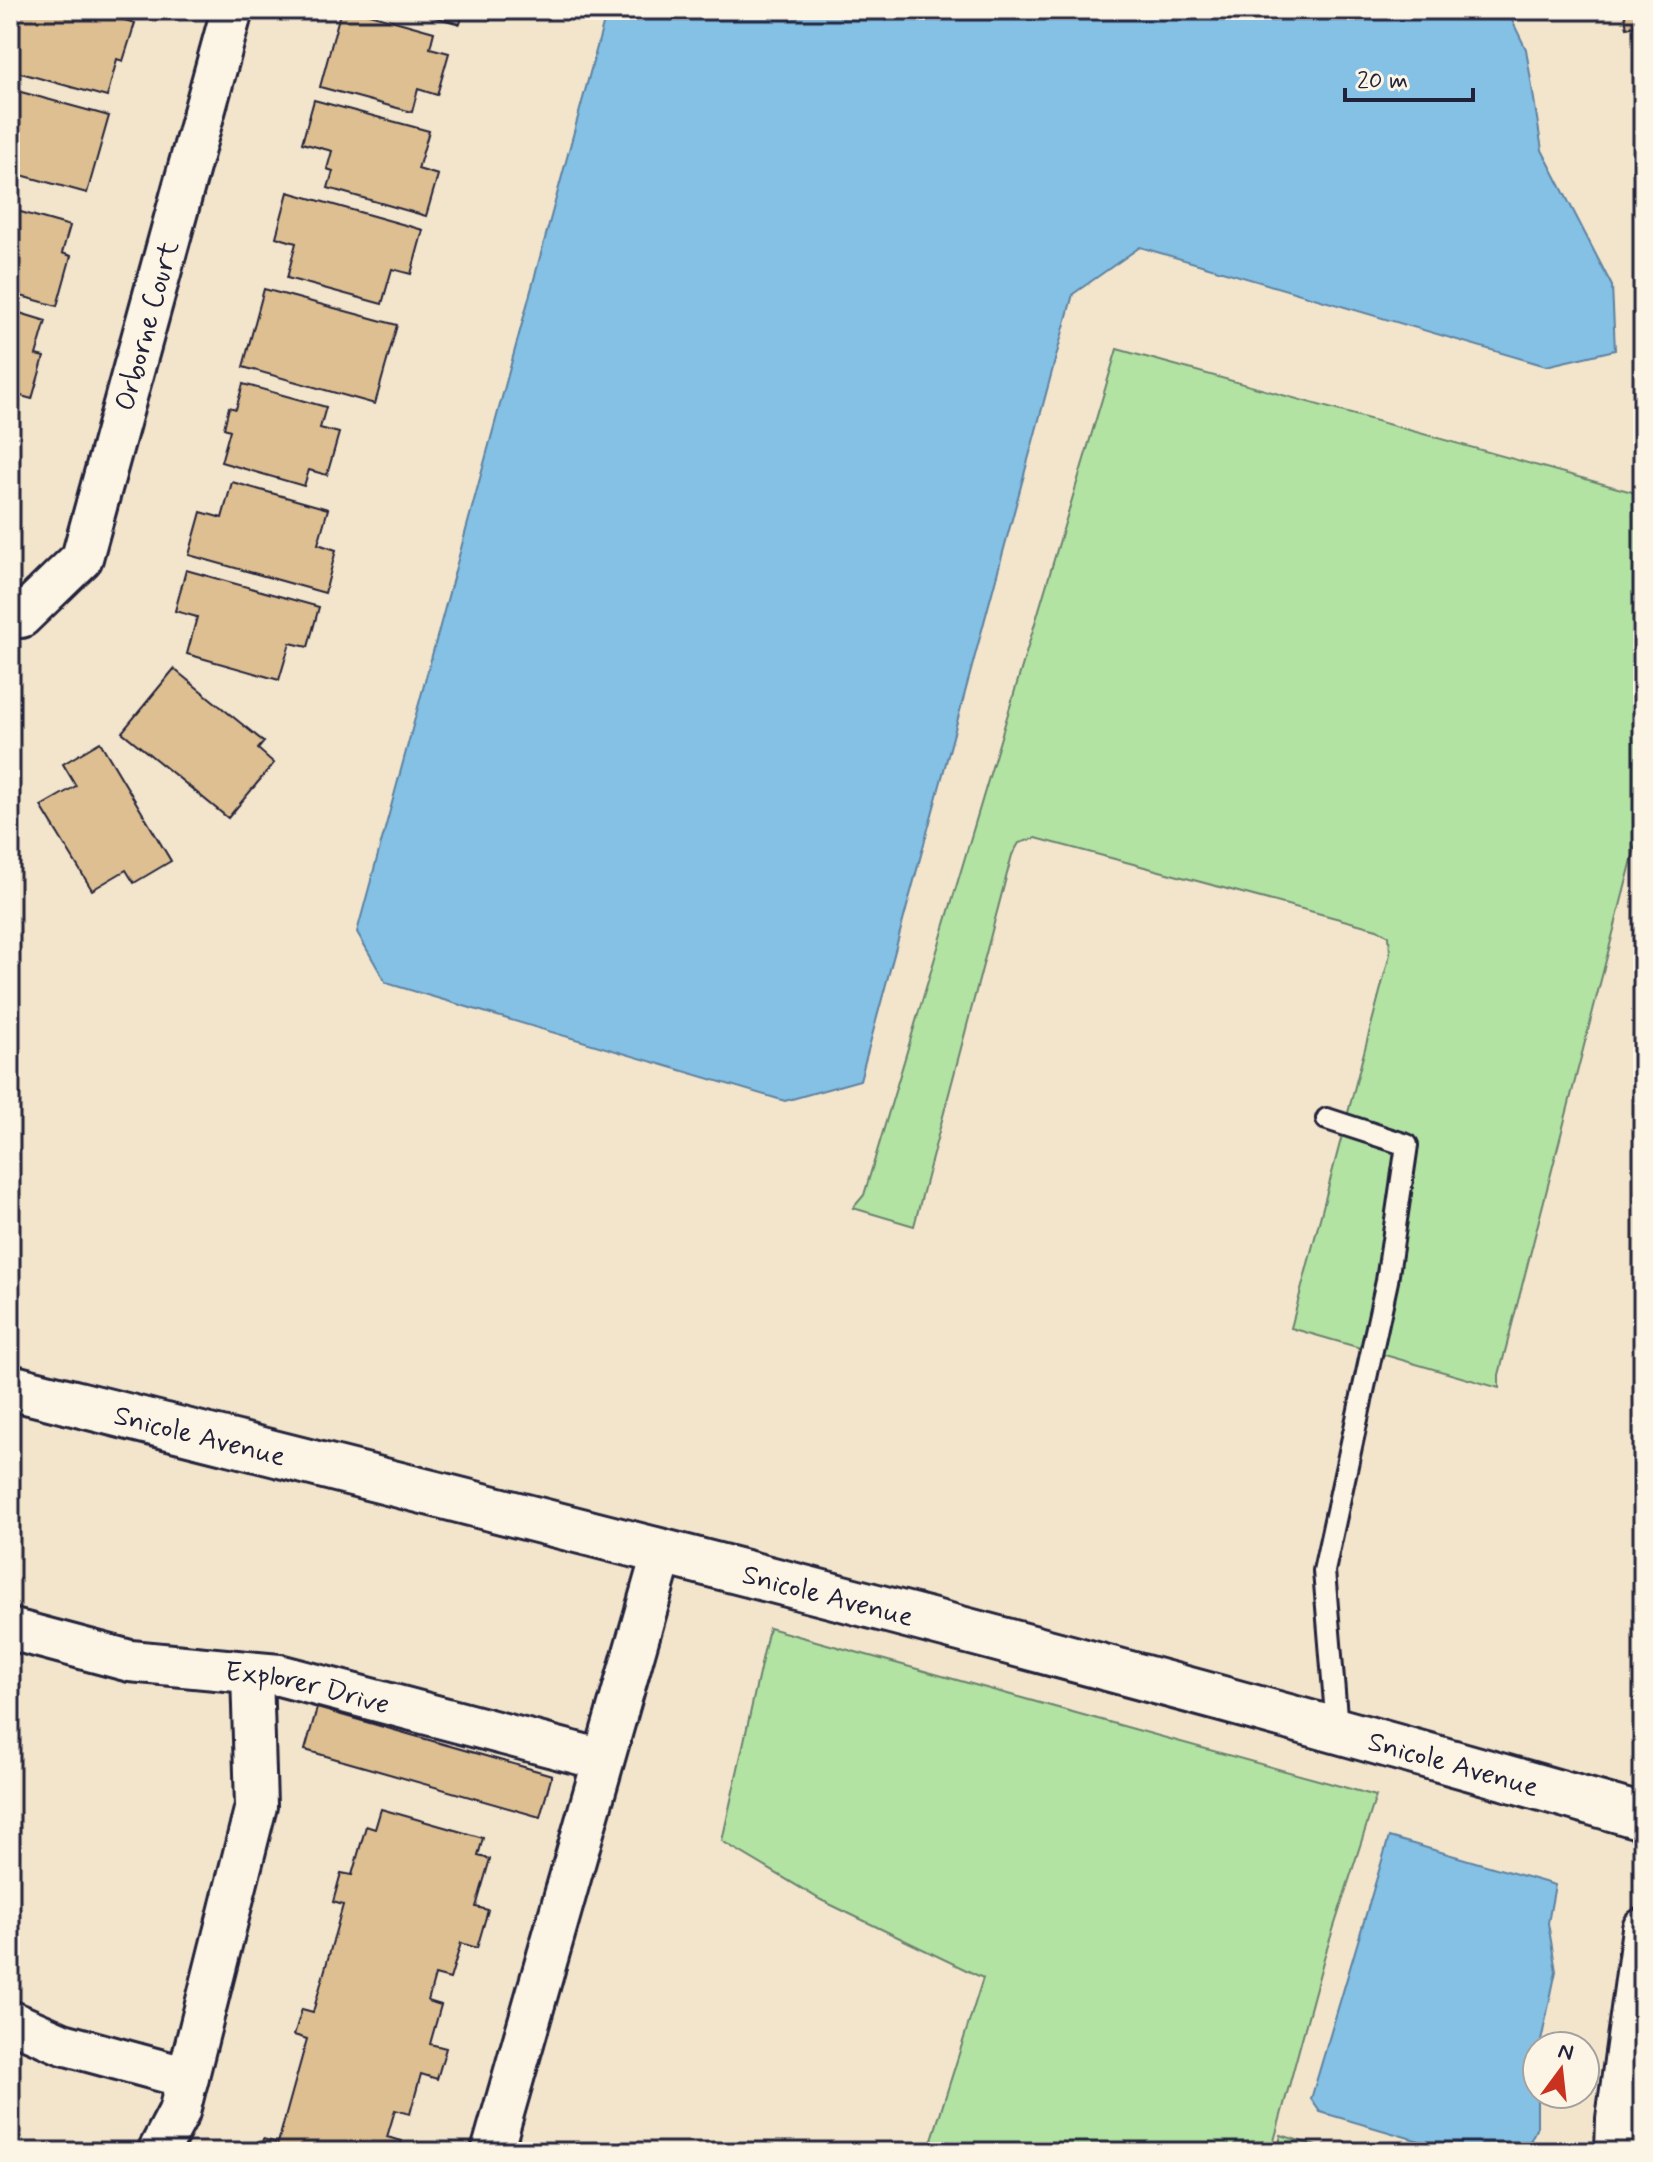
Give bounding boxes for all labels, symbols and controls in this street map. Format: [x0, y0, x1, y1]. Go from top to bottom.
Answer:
scale bar [1345, 52, 1473, 102]
text: 20 m [1357, 66, 1408, 97]
street label: Orborne Court [107, 237, 189, 415]
street label: Snicole Avenue [110, 1398, 289, 1476]
street label: Snicole Avenue [738, 1557, 917, 1637]
street label: Explorer Drive [224, 1654, 393, 1724]
street label: Snicole Avenue [1364, 1724, 1543, 1807]
north arrow [1521, 2030, 1601, 2110]
text: N [1555, 2037, 1576, 2068]

